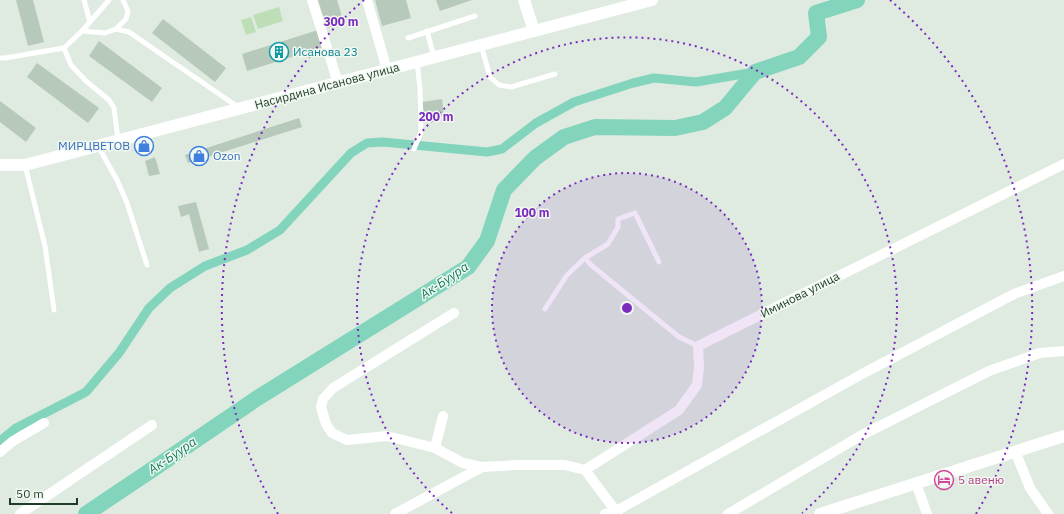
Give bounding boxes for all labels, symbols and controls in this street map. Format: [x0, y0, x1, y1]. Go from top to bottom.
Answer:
text: 300 m [323, 14, 359, 29]
building icon: Исанова 23 [268, 41, 290, 63]
place label: Исанова 23 [293, 44, 358, 59]
street label: Насирдина Исанова улица [253, 59, 401, 112]
text: 200 m [418, 109, 454, 124]
shop icon: МИРЦВЕТОВ [133, 135, 155, 157]
place label: МИРЦВЕТОВ [58, 138, 130, 153]
shop icon: Ozon [188, 145, 210, 167]
place label: Ozon [213, 148, 240, 163]
text: 100 m [514, 205, 550, 220]
water label: Ак-Буура [416, 258, 472, 303]
street label: Иминова улица [758, 268, 842, 321]
centre of rings [620, 301, 634, 315]
water label: Ак-Буура [144, 433, 200, 478]
hotel icon: 5 авеню [933, 469, 955, 491]
place label: 5 авеню [958, 472, 1004, 487]
scale bar [10, 480, 77, 506]
text: 50 m [16, 486, 44, 501]

